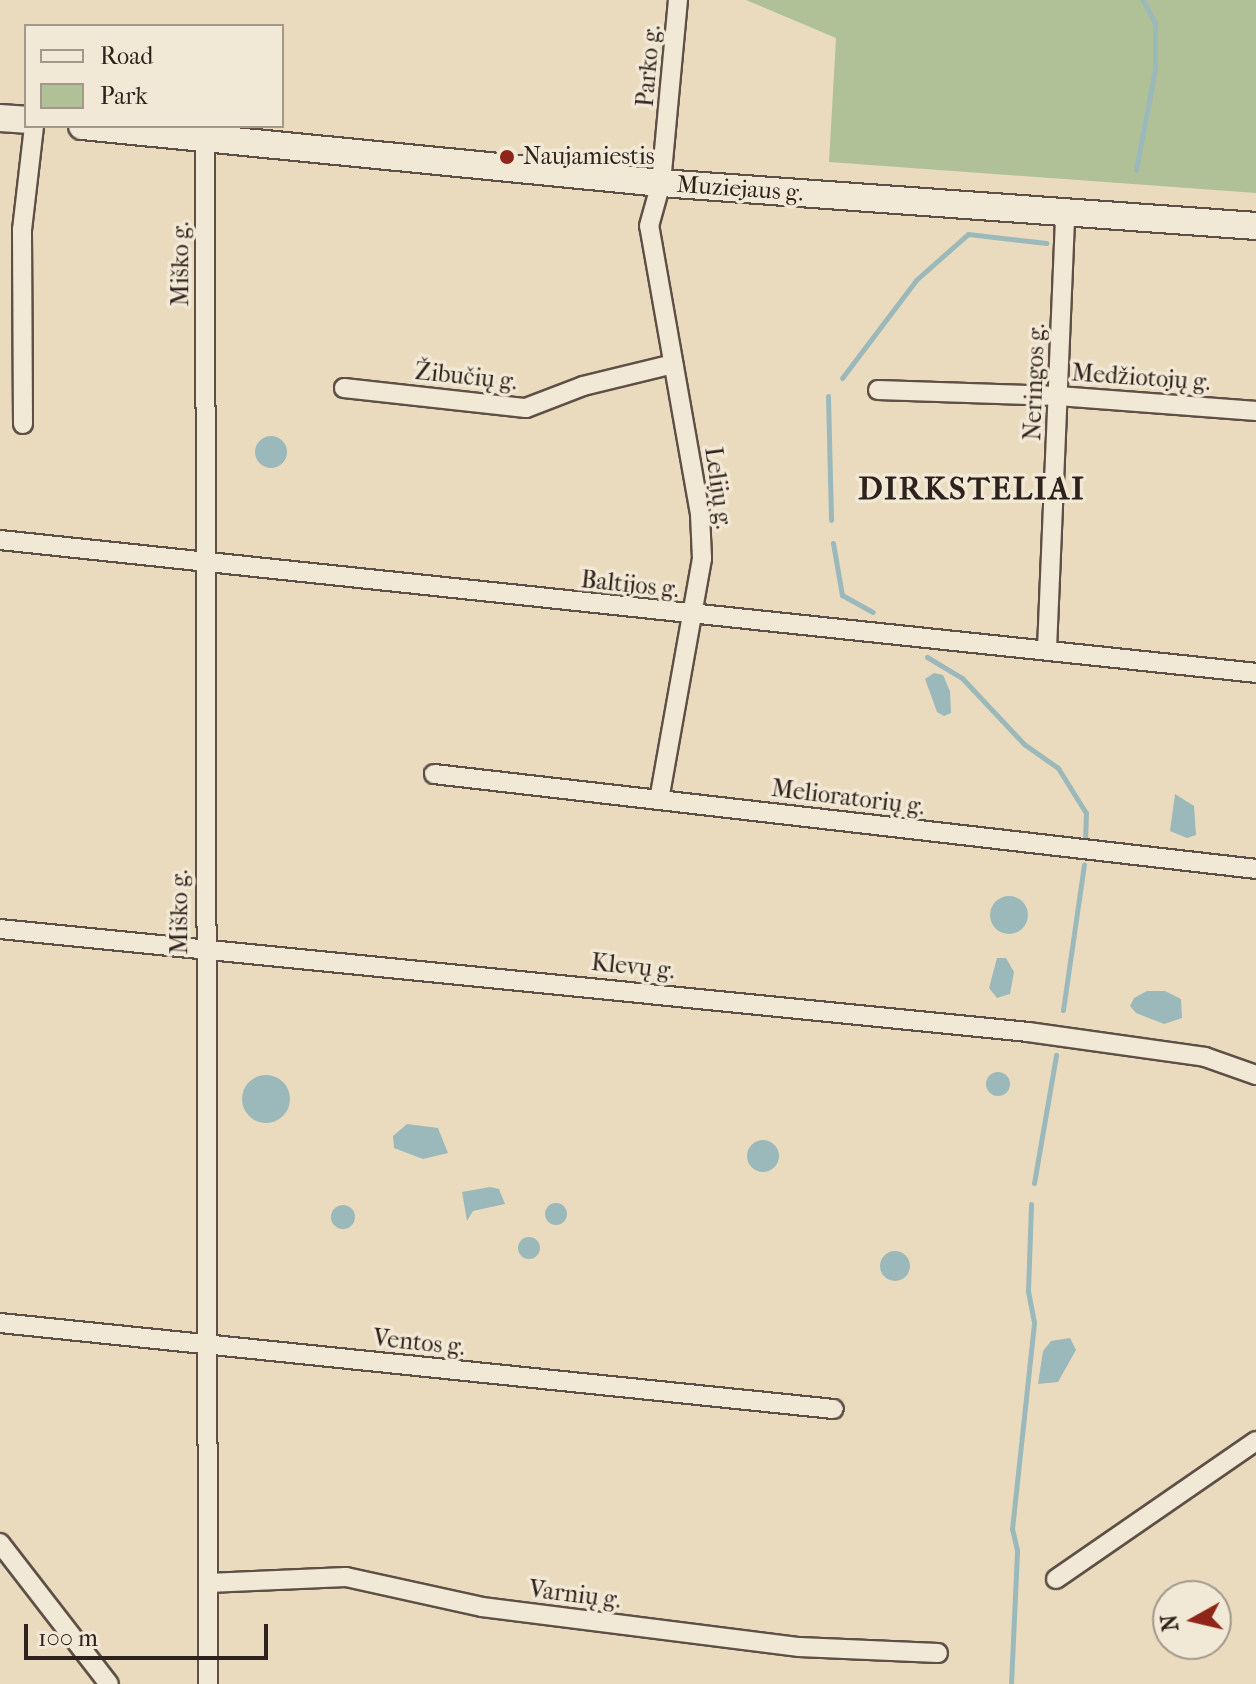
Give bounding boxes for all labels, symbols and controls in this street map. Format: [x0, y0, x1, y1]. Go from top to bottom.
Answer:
legend [24, 24, 284, 128]
street label: Parko g. [631, 24, 667, 108]
text: Road [100, 42, 153, 70]
text: Park [100, 82, 148, 110]
place label: Naujamiestis [523, 143, 655, 171]
marker: Naujamiestis [498, 148, 516, 166]
street label: Muziejaus g. [676, 170, 804, 208]
street label: Miško g. [167, 222, 195, 306]
street label: Neringos g. [1019, 323, 1051, 441]
street label: Žibučių g. [413, 357, 519, 397]
street label: Medžiotojų g. [1071, 359, 1211, 397]
street label: Lelijų g. [698, 445, 738, 531]
district label: DIRKSTELIAI [858, 470, 1086, 508]
street label: Baltijos g. [580, 566, 680, 604]
street label: Melioratorių g. [770, 774, 926, 822]
street label: Miško g. [166, 870, 194, 954]
street label: Klevų g. [590, 948, 676, 986]
street label: Ventos g. [372, 1324, 466, 1362]
street label: Varnių g. [527, 1575, 623, 1615]
north arrow [1152, 1580, 1232, 1660]
scale bar [28, 1608, 272, 1658]
text: N [1156, 1613, 1184, 1633]
text: 100 m [38, 1624, 98, 1652]

